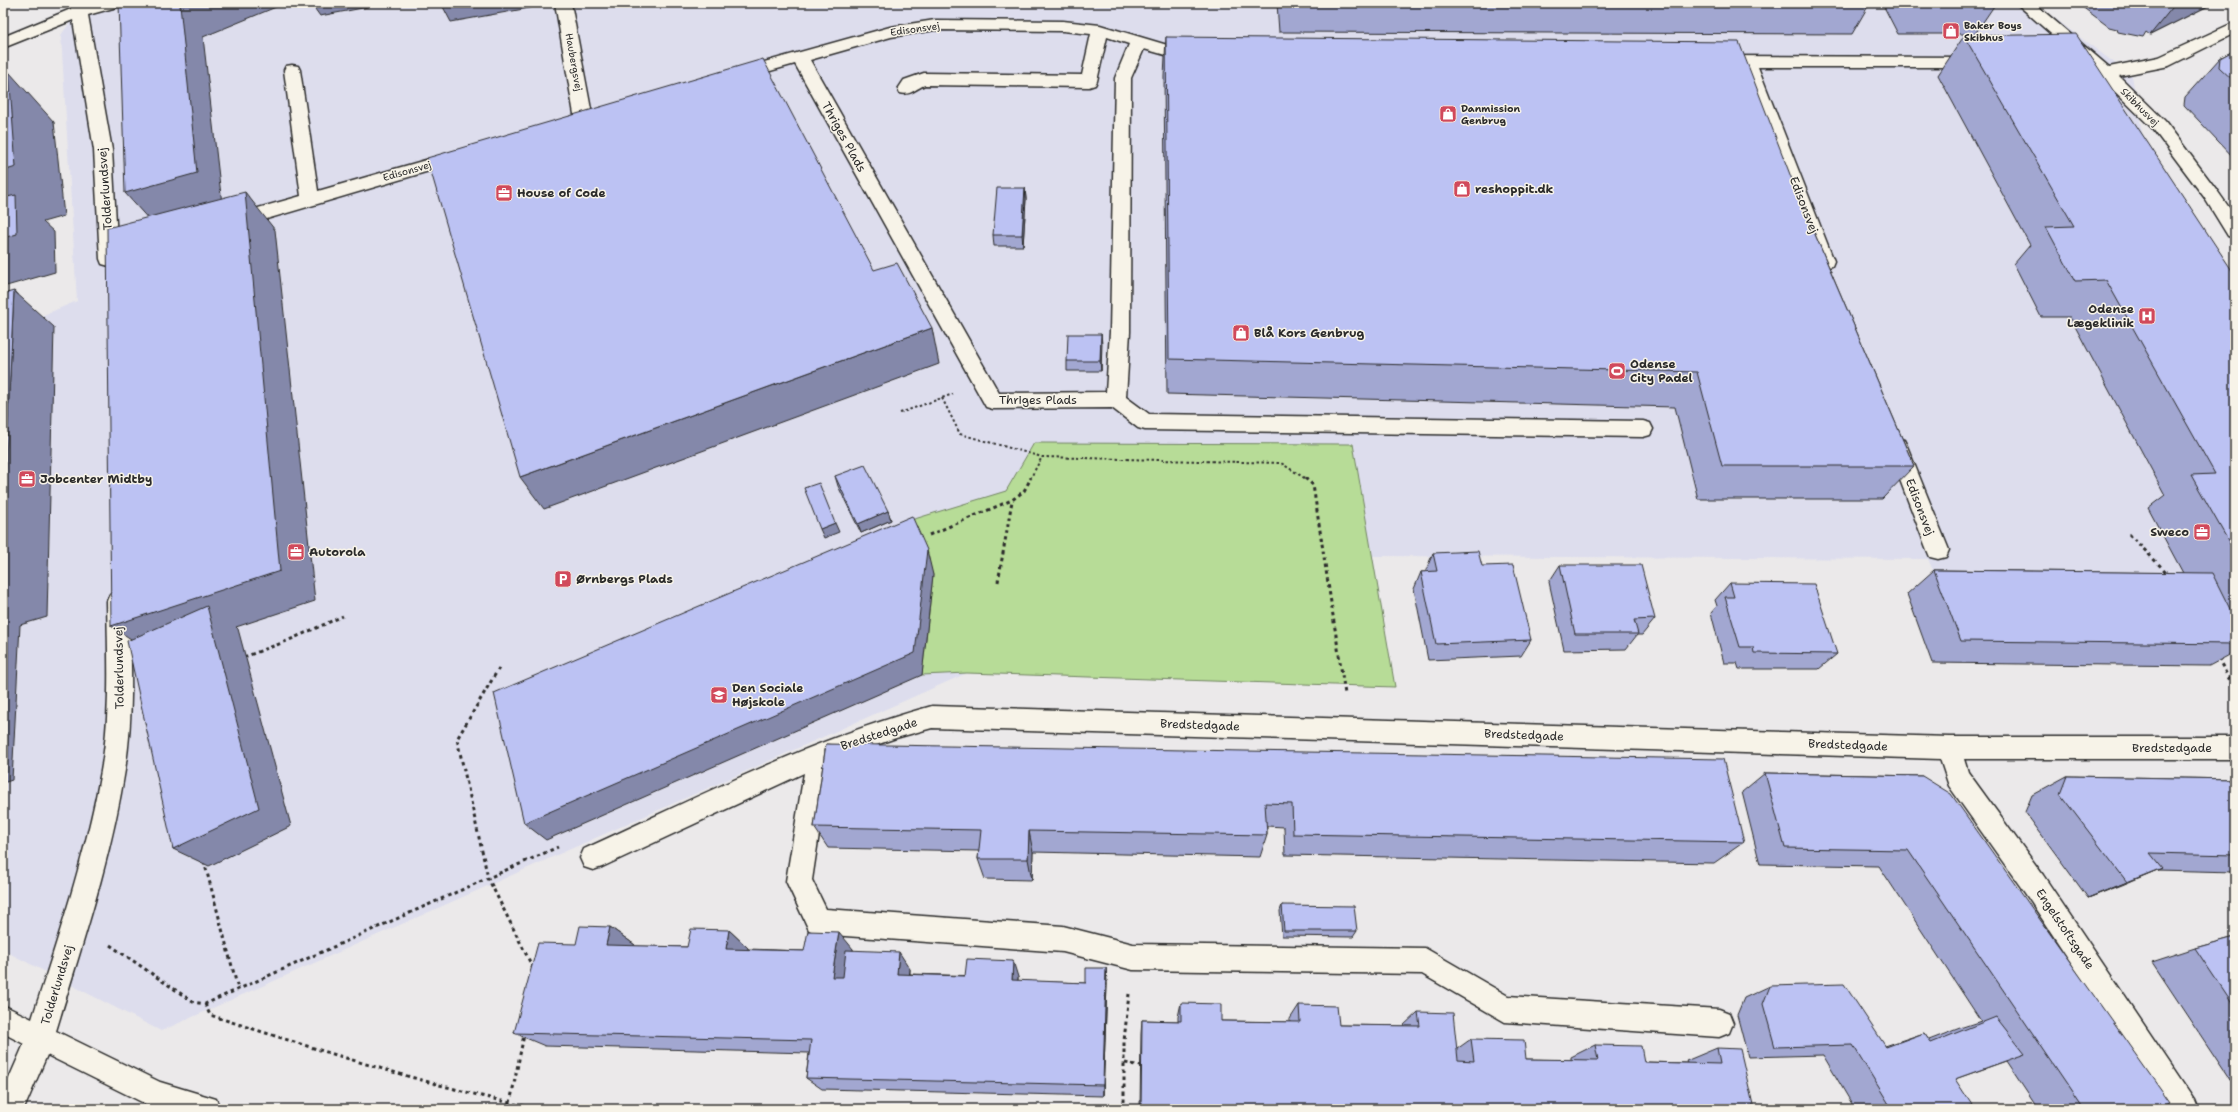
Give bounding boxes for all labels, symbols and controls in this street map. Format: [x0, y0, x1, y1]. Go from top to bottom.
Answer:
street label: Edisonsvej [889, 19, 941, 39]
place label: Baker Boys Skibhus [1964, 19, 2022, 44]
shop icon: Baker Boys Skibhus [1941, 21, 1961, 41]
street label: Haubergsvej [562, 32, 586, 92]
street label: Skibhusvej [2118, 85, 2162, 129]
street label: Thriges Plads [818, 99, 870, 175]
place label: Danmission Genbrug [1461, 102, 1520, 127]
shop icon: Danmission Genbrug [1438, 104, 1458, 124]
street label: Tolderlundsvej [94, 147, 116, 231]
street label: Edisonsvej [381, 158, 433, 184]
street label: Edisonsvej [1786, 174, 1822, 236]
shop icon: reshoppit.dk [1452, 179, 1472, 199]
place label: reshoppit.dk [1475, 181, 1554, 197]
office icon: House of Code [494, 183, 514, 203]
place label: House of Code [517, 185, 606, 201]
place label: Odense Lægeklinik [2067, 301, 2134, 331]
hospital icon: Odense Lægeklinik [2137, 306, 2157, 326]
shop icon: Blå Kors Genbrug [1231, 323, 1251, 343]
place label: Blå Kors Genbrug [1254, 325, 1365, 341]
place label: Odense City Padel [1630, 356, 1693, 386]
sports icon: Odense City Padel [1607, 361, 1627, 381]
street label: Thriges Plads [999, 392, 1077, 408]
office icon: Jobcenter Midtby [17, 469, 37, 489]
place label: Jobcenter Midtby [40, 471, 152, 487]
street label: Edisonsvej [1902, 476, 1938, 538]
office icon: Sweco [2192, 522, 2212, 542]
place label: Sweco [2150, 524, 2189, 540]
office icon: Autorola [286, 542, 306, 562]
place label: Autorola [309, 544, 366, 560]
parking icon: Ørnbergs Plads [553, 569, 573, 589]
place label: Ørnbergs Plads [576, 571, 673, 587]
street label: Tolderlundsvej [110, 626, 128, 710]
place label: Den Sociale Højskole [732, 680, 804, 710]
school or university icon: Den Sociale Højskole [709, 685, 729, 705]
street label: Bredstedgade [838, 714, 920, 754]
street label: Bredstedgade [1160, 716, 1240, 734]
street label: Bredstedgade [1484, 726, 1564, 744]
street label: Bredstedgade [1808, 736, 1888, 754]
street label: Bredstedgade [2132, 740, 2212, 756]
street label: Engelstoftsgade [2032, 886, 2098, 973]
street label: Tolderlundsvej [37, 943, 77, 1027]

